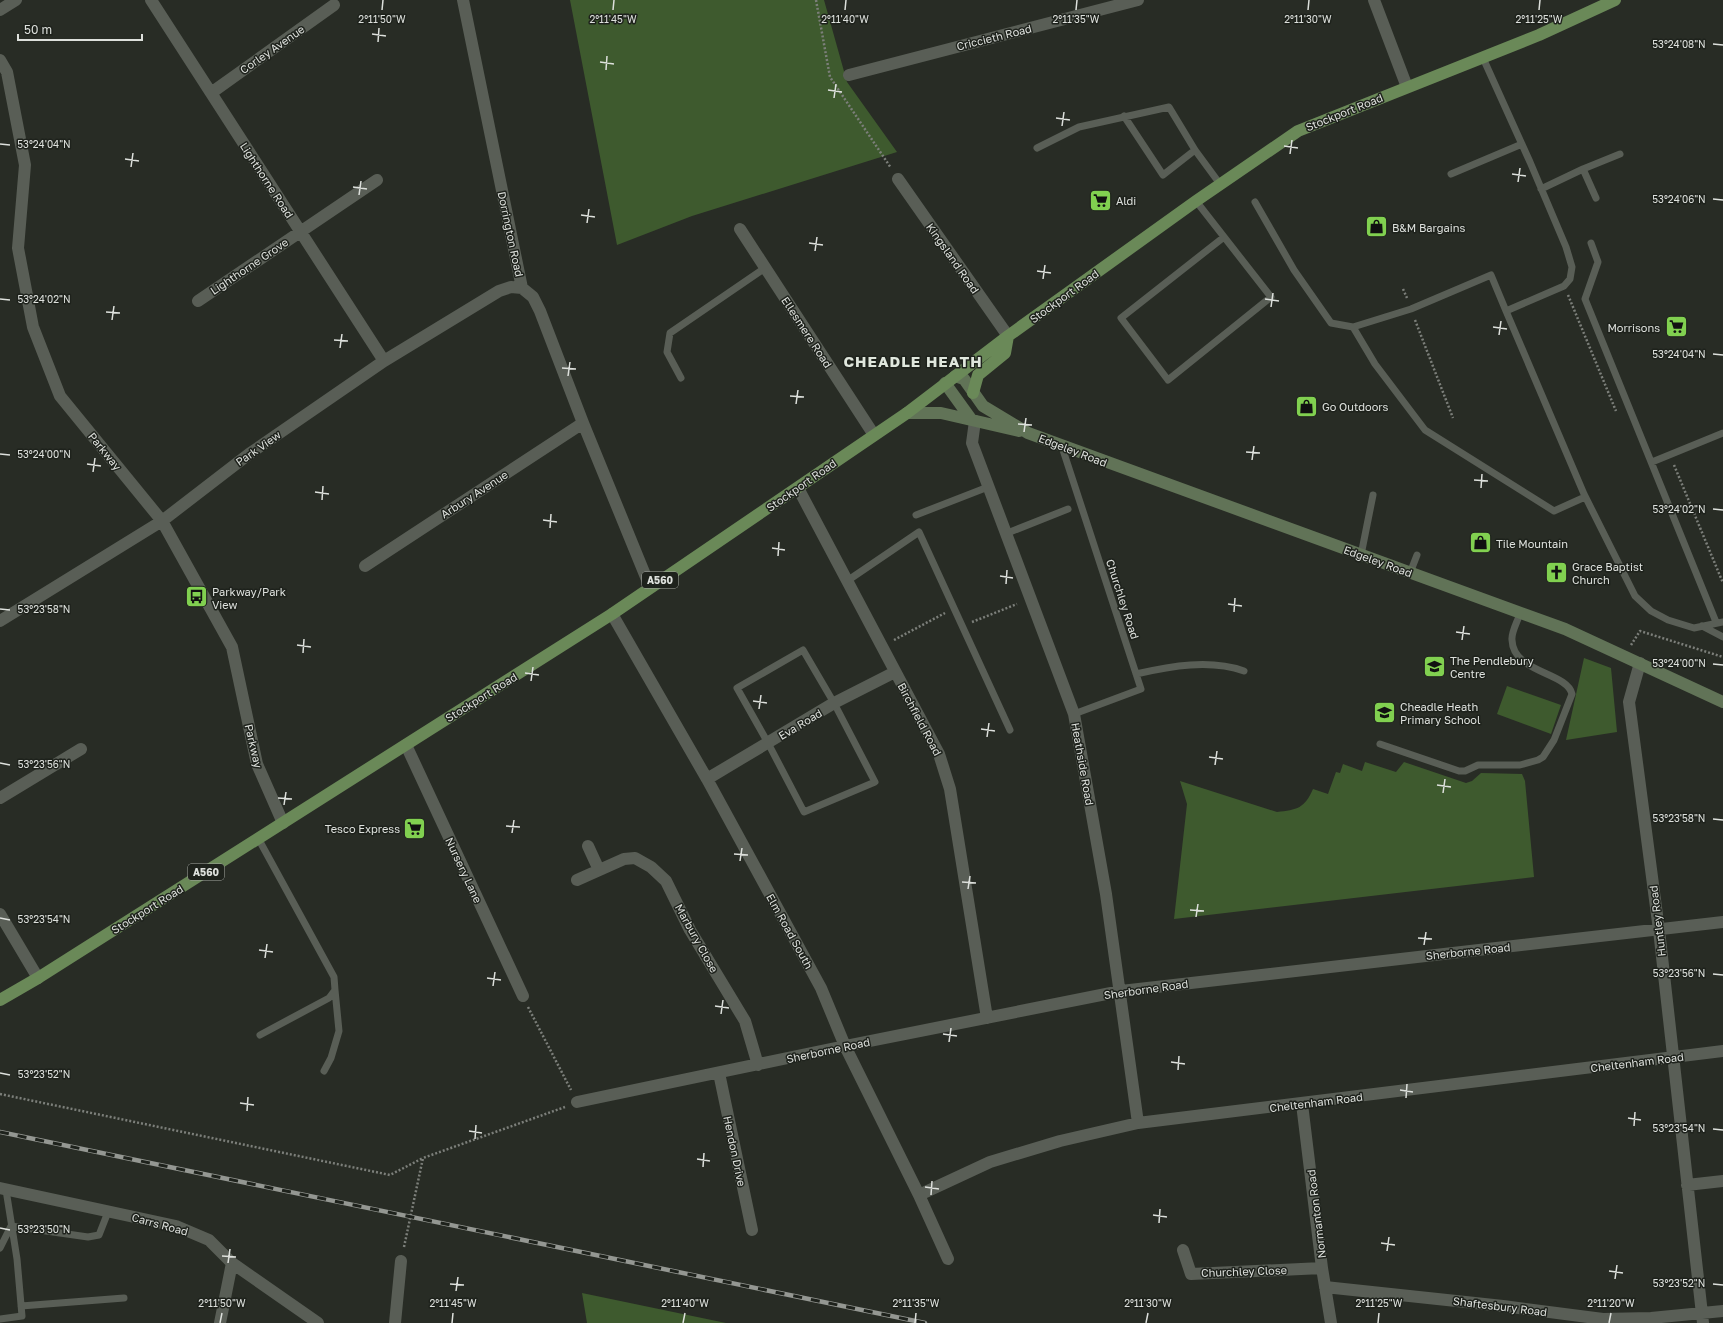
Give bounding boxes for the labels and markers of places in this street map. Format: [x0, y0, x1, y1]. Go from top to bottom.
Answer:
supermarket icon: Aldi [1087, 187, 1113, 213]
place label: Aldi [1116, 194, 1136, 207]
shop icon: B&M Bargains [1363, 214, 1389, 240]
place label: B&M Bargains [1392, 221, 1465, 234]
supermarket icon: Morrisons [1663, 314, 1689, 340]
place label: Morrisons [1607, 321, 1660, 334]
shop icon: Go Outdoors [1293, 393, 1319, 419]
place label: Go Outdoors [1322, 400, 1389, 413]
shop icon: Tile Mountain [1468, 530, 1494, 556]
place label: Tile Mountain [1496, 537, 1568, 550]
church icon: Grace Baptist Church [1544, 559, 1570, 585]
place label: Grace Baptist Church [1572, 560, 1643, 586]
bus stop icon: Parkway/Park View [184, 584, 210, 610]
place label: Parkway/Park View [212, 585, 286, 611]
school or university icon: The Pendlebury Centre [1422, 653, 1448, 679]
place label: The Pendlebury Centre [1450, 654, 1534, 680]
school or university icon: Cheadle Heath Primary School [1372, 699, 1398, 725]
place label: Cheadle Heath Primary School [1400, 700, 1481, 726]
supermarket icon: Tesco Express [402, 815, 428, 841]
place label: Tesco Express [325, 822, 400, 835]

